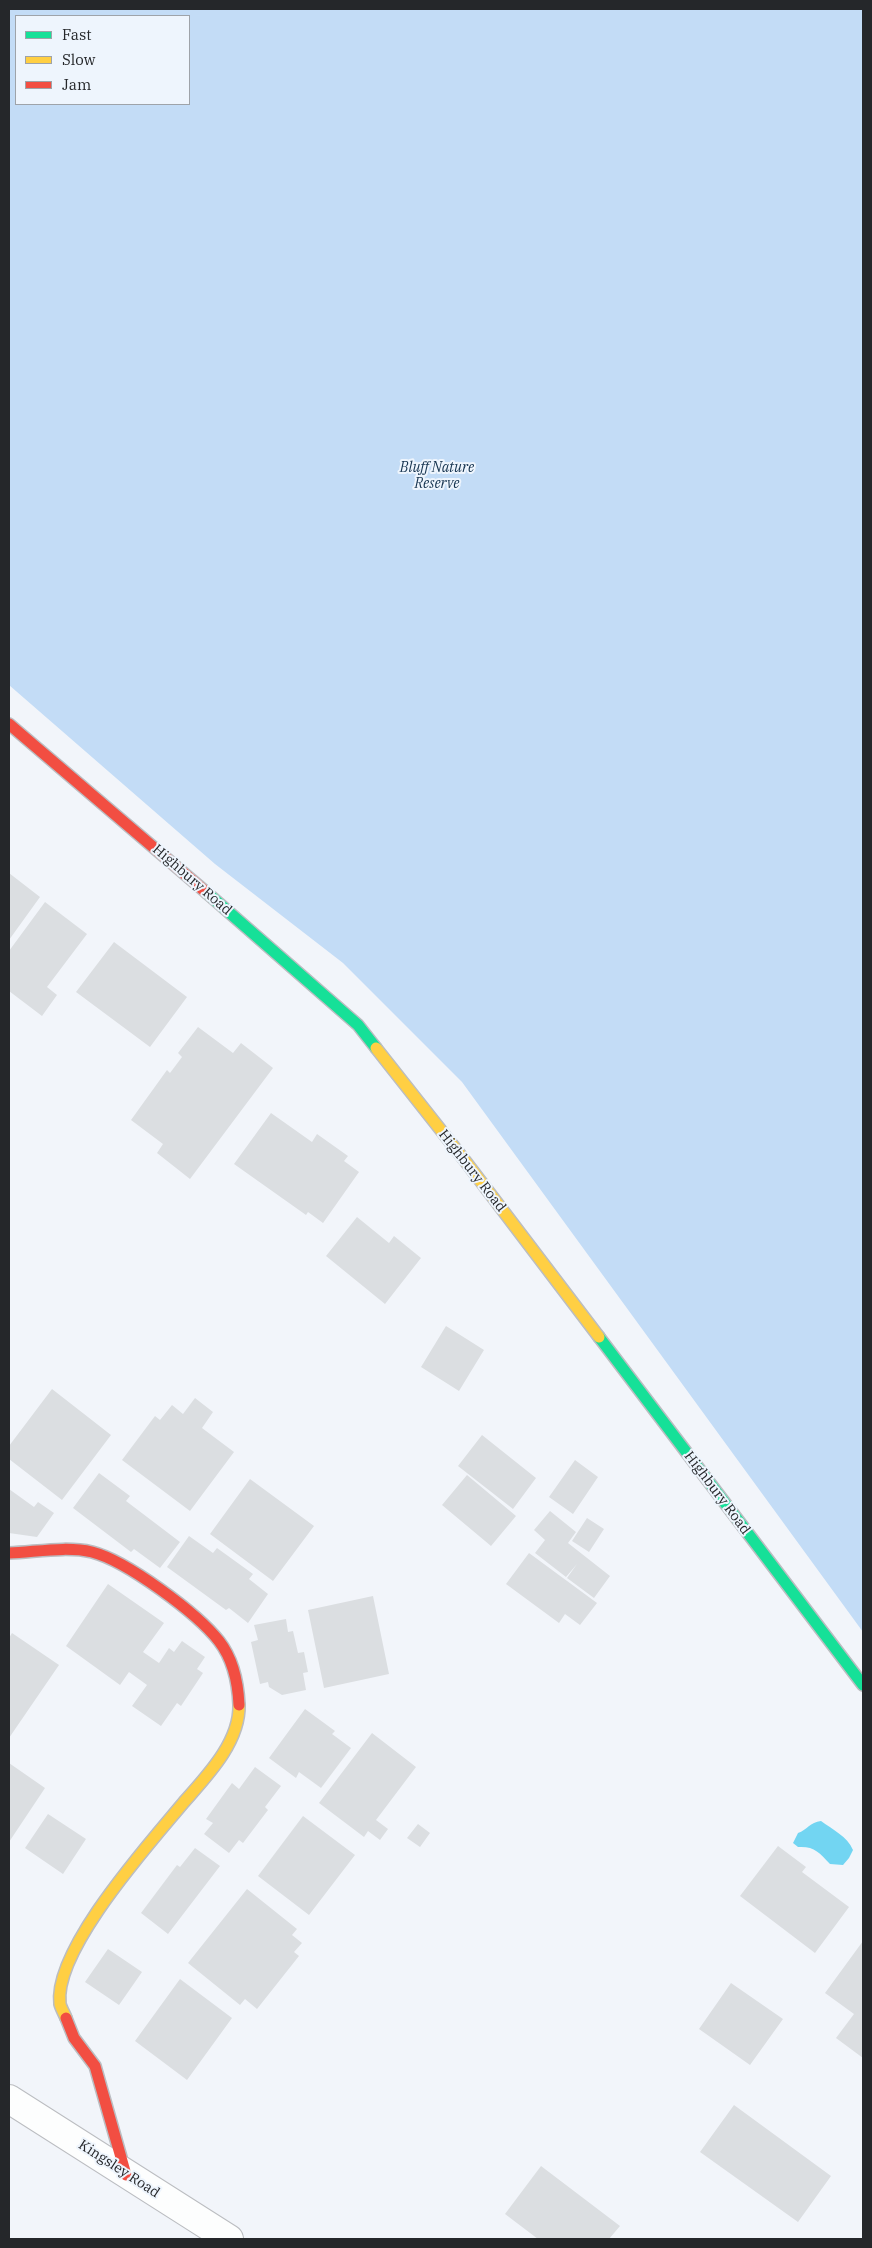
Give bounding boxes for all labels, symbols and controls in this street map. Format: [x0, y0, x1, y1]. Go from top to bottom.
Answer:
legend [15, 15, 190, 105]
text: Fast [62, 25, 92, 44]
text: Slow [62, 50, 95, 69]
text: Jam [62, 75, 91, 94]
park label: Bluff Nature Reserve [400, 460, 474, 492]
street label: Highbury Road [149, 841, 235, 919]
street label: Highbury Road [435, 1127, 509, 1215]
street label: Highbury Road [680, 1448, 754, 1538]
street label: Kingsley Road [75, 2137, 163, 2201]

